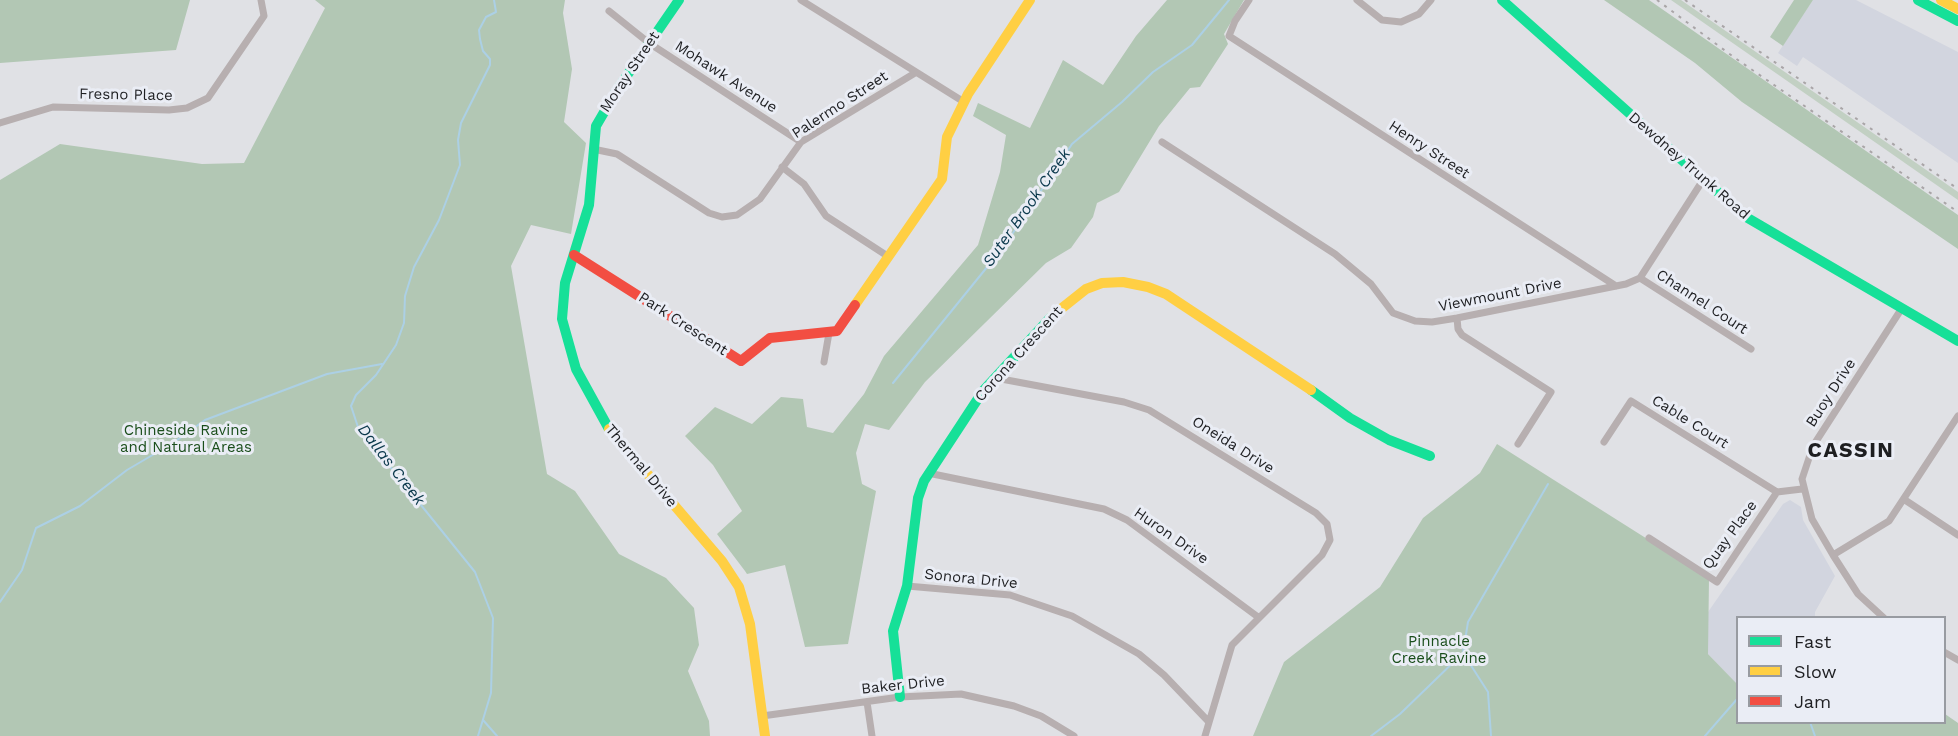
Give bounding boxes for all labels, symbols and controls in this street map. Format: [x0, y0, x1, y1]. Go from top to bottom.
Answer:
street label: Moray Street [596, 28, 664, 116]
street label: Mohawk Avenue [671, 37, 781, 117]
street label: Palermo Street [789, 67, 891, 143]
street label: Fresno Place [79, 85, 173, 105]
street label: Dewdney Trunk Road [1625, 109, 1753, 223]
street label: Henry Street [1385, 117, 1473, 183]
water label: Suter Brook Creek [979, 145, 1075, 271]
street label: Channel Court [1653, 266, 1751, 338]
street label: Viewmount Drive [1437, 274, 1563, 316]
street label: Park Crescent [635, 289, 731, 359]
street label: Corona Crescent [971, 303, 1067, 405]
street label: Buoy Drive [1802, 355, 1860, 431]
street label: Cable Court [1648, 391, 1732, 453]
street label: Oneida Drive [1189, 413, 1277, 477]
water label: Dallas Creek [353, 421, 429, 509]
street label: Thermal Drive [601, 421, 681, 511]
park label: Chineside Ravine and Natural Areas [120, 422, 252, 457]
district label: CASSIN [1808, 438, 1894, 464]
street label: Quay Place [1699, 497, 1761, 573]
street label: Huron Drive [1130, 504, 1212, 568]
street label: Sonora Drive [923, 565, 1019, 593]
legend [1736, 616, 1946, 724]
text: Fast [1794, 631, 1831, 652]
park label: Pinnacle Creek Ravine [1391, 633, 1487, 668]
text: Slow [1794, 661, 1837, 682]
street label: Baker Drive [860, 672, 946, 698]
text: Jam [1794, 691, 1831, 712]

